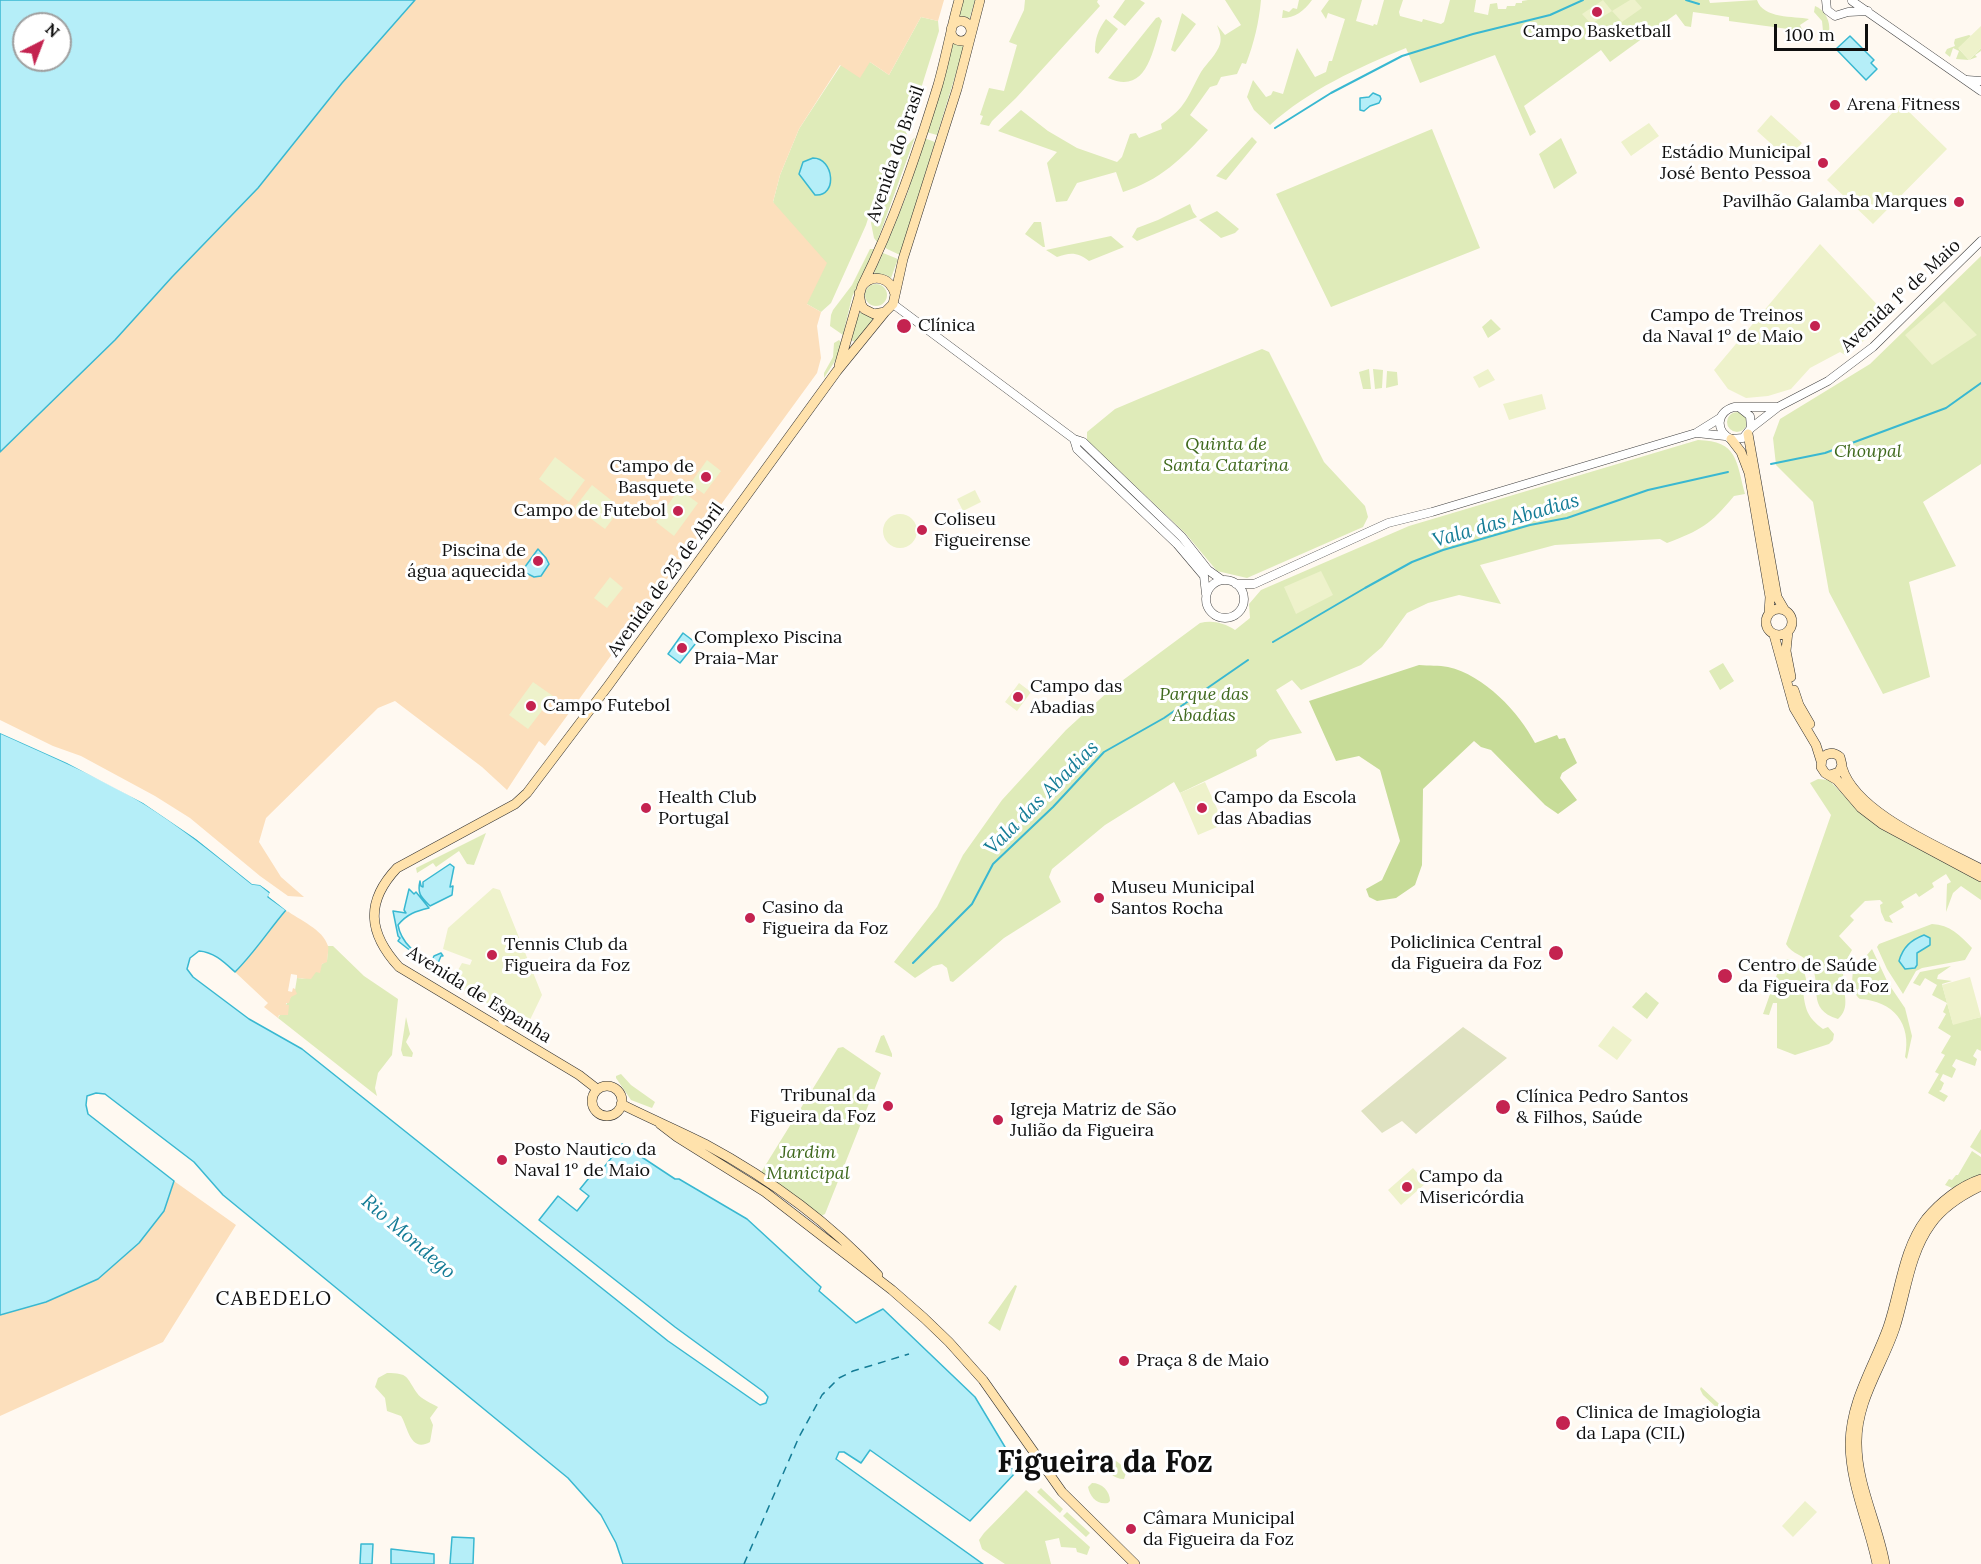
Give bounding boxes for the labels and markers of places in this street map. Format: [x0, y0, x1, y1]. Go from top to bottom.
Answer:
marker: Campo Basketball [1590, 5, 1604, 19]
place label: Campo Basketball [1523, 21, 1671, 43]
place label: Arena Fitness [1847, 94, 1960, 116]
marker: Arena Fitness [1828, 98, 1842, 112]
place label: Estádio Municipal José Bento Pessoa [1660, 142, 1811, 184]
marker: Estádio Municipal José Bento Pessoa [1816, 156, 1830, 170]
place label: Pavilhão Galamba Marques [1722, 191, 1947, 213]
marker: Pavilhão Galamba Marques [1952, 195, 1966, 209]
place label: Campo de Treinos da Naval 1º de Maio [1642, 305, 1803, 348]
place label: Clínica [918, 315, 975, 337]
marker: Clínica [895, 317, 913, 335]
marker: Campo de Treinos da Naval 1º de Maio [1808, 319, 1822, 333]
place label: Campo de Basquete [610, 456, 694, 498]
marker: Campo de Basquete [699, 470, 713, 484]
place label: Campo de Futebol [514, 500, 666, 522]
marker: Campo de Futebol [671, 504, 685, 518]
place label: Coliseu Figueirense [934, 509, 1031, 552]
marker: Coliseu Figueirense [915, 523, 929, 537]
place label: Piscina de água aquecida [407, 540, 526, 582]
marker: Piscina de água aquecida [531, 554, 545, 568]
place label: Complexo Piscina Praia-Mar [694, 627, 842, 670]
marker: Complexo Piscina Praia-Mar [675, 641, 689, 655]
place label: Campo das Abadias [1030, 676, 1122, 718]
marker: Campo das Abadias [1011, 690, 1025, 704]
place label: Campo Futebol [543, 695, 670, 717]
marker: Campo Futebol [524, 699, 538, 713]
place label: Health Club Portugal [658, 787, 757, 830]
place label: Campo da Escola das Abadias [1214, 787, 1356, 830]
marker: Health Club Portugal [639, 801, 653, 815]
marker: Campo da Escola das Abadias [1195, 801, 1209, 815]
place label: Museu Municipal Santos Rocha [1111, 877, 1255, 920]
marker: Museu Municipal Santos Rocha [1092, 891, 1106, 905]
place label: Casino da Figueira da Foz [762, 897, 888, 940]
marker: Casino da Figueira da Foz [743, 911, 757, 925]
place label: Policlinica Central da Figueira da Foz [1390, 932, 1542, 974]
place label: Tennis Club da Figueira da Foz [504, 934, 630, 976]
marker: Policlinica Central da Figueira da Foz [1547, 944, 1565, 962]
marker: Tennis Club da Figueira da Foz [485, 948, 499, 962]
place label: Centro de Saúde da Figueira da Foz [1738, 955, 1889, 998]
marker: Centro de Saúde da Figueira da Foz [1716, 967, 1734, 985]
place label: Tribunal da Figueira da Foz [750, 1085, 876, 1128]
place label: Clínica Pedro Santos & Filhos, Saúde [1516, 1086, 1688, 1128]
marker: Clínica Pedro Santos & Filhos, Saúde [1494, 1098, 1512, 1116]
marker: Tribunal da Figueira da Foz [881, 1099, 895, 1113]
place label: Igreja Matriz de São Julião da Figueira [1010, 1099, 1177, 1142]
marker: Igreja Matriz de São Julião da Figueira [991, 1113, 1005, 1127]
place label: Posto Nautico da Naval 1º de Maio [514, 1139, 656, 1182]
marker: Posto Nautico da Naval 1º de Maio [495, 1153, 509, 1167]
place label: Campo da Misericórdia [1419, 1166, 1524, 1208]
marker: Campo da Misericórdia [1400, 1180, 1414, 1194]
place label: Praça 8 de Maio [1136, 1350, 1269, 1372]
marker: Praça 8 de Maio [1117, 1354, 1131, 1368]
place label: Clinica de Imagiologia da Lapa (CIL) [1576, 1402, 1761, 1444]
marker: Clinica de Imagiologia da Lapa (CIL) [1554, 1414, 1572, 1432]
place label: Câmara Municipal da Figueira da Foz [1143, 1508, 1295, 1550]
marker: Câmara Municipal da Figueira da Foz [1124, 1522, 1138, 1536]

